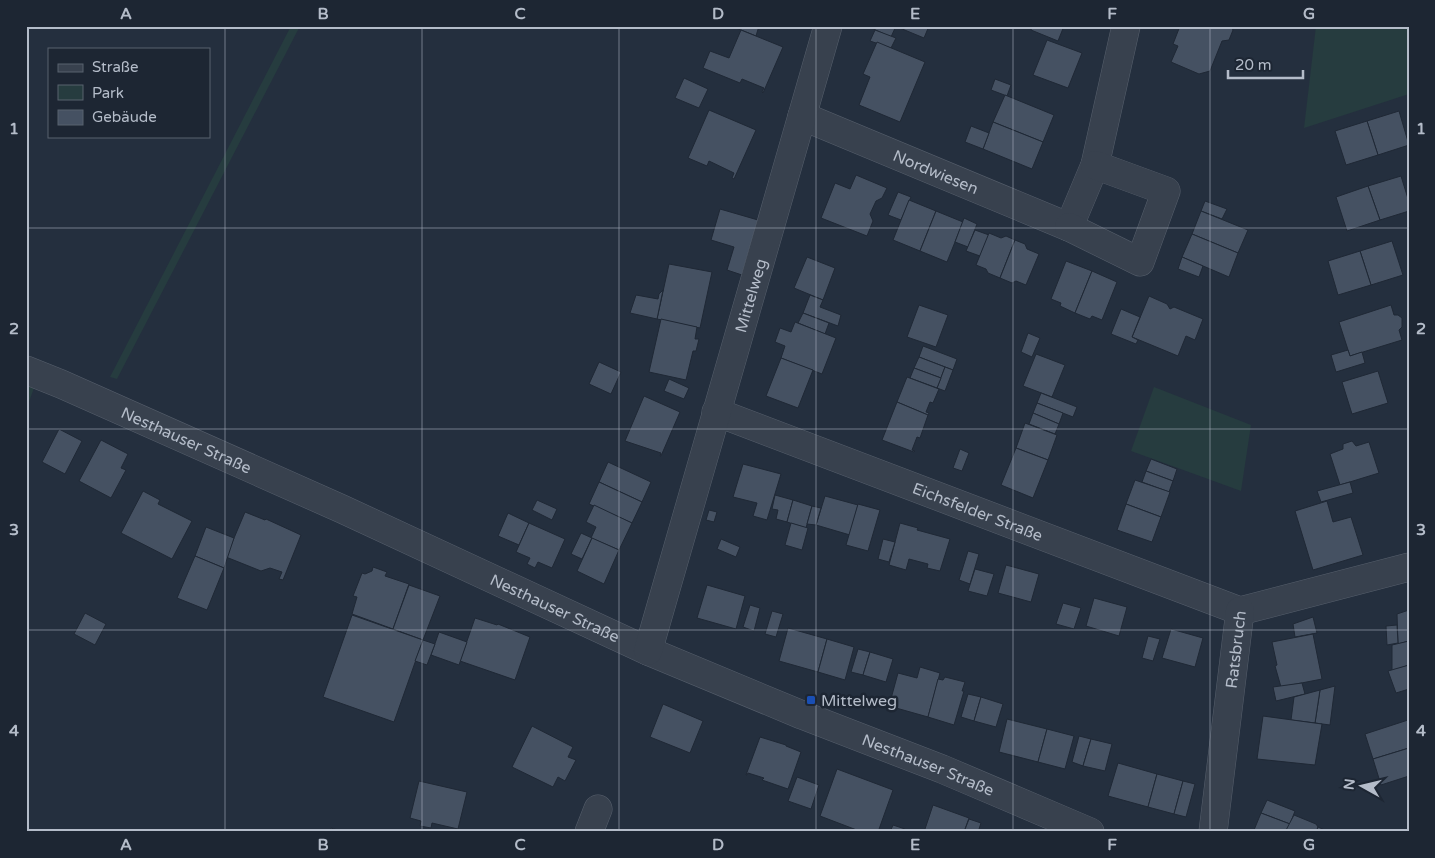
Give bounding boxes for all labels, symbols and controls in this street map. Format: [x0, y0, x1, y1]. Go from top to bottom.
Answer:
text: A [120, 4, 132, 24]
text: B [317, 4, 329, 24]
text: C [514, 4, 526, 24]
text: D [712, 4, 724, 24]
text: E [910, 4, 920, 24]
text: F [1107, 4, 1117, 24]
text: G [1303, 4, 1315, 24]
legend [48, 48, 210, 138]
scale bar [1228, 48, 1302, 80]
text: 20 m [1235, 56, 1272, 74]
text: Straße [92, 58, 138, 76]
text: Park [92, 84, 124, 102]
text: Gebäude [92, 108, 157, 126]
text: 1 [9, 119, 19, 139]
text: 1 [1416, 119, 1426, 139]
street label: Nordwiesen [890, 146, 981, 199]
street label: Mittelweg [731, 256, 772, 335]
text: 2 [9, 319, 19, 339]
text: 2 [1416, 319, 1426, 339]
street label: Nesthauser Straße [118, 403, 254, 478]
street label: Eichsfelder Straße [909, 479, 1045, 546]
text: 3 [9, 520, 19, 540]
text: 3 [1416, 520, 1426, 540]
street label: Nesthauser Straße [487, 570, 622, 647]
street label: Ratsbruch [1222, 609, 1251, 690]
place label: Mittelweg [821, 691, 897, 711]
marker: Mittelweg [805, 694, 817, 706]
text: 4 [9, 721, 19, 741]
text: 4 [1416, 721, 1426, 741]
street label: Nesthauser Straße [859, 730, 997, 801]
north arrow [1338, 760, 1388, 810]
text: N [1340, 778, 1359, 791]
text: A [120, 835, 132, 855]
text: B [317, 835, 329, 855]
text: C [514, 835, 526, 855]
text: D [712, 835, 724, 855]
text: E [910, 835, 920, 855]
text: F [1107, 835, 1117, 855]
text: G [1303, 835, 1315, 855]

